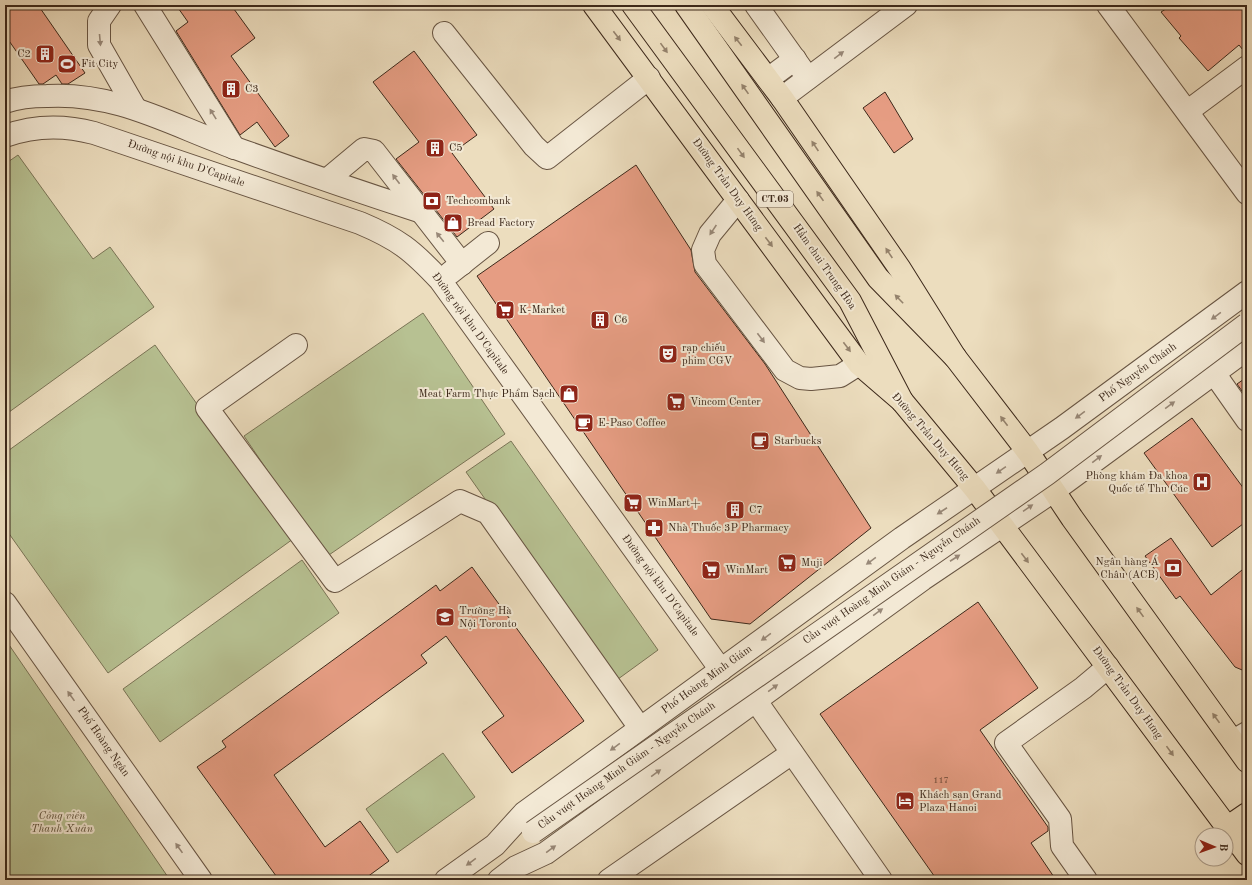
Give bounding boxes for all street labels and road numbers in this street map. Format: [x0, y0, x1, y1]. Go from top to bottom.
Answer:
street label: Đường Trần Duy Hưng [690, 136, 765, 233]
street label: Đường nội khu D'Capitale [126, 139, 246, 189]
road number: CT.03 [757, 191, 793, 207]
street label: Hầm chui Trung Hòa [790, 222, 859, 312]
street label: Đường nội khu D'Capitale [429, 271, 511, 377]
street label: Phố Nguyễn Chánh [1097, 340, 1179, 405]
street label: Đường Trần Duy Hưng [889, 391, 971, 483]
street label: Cầu vượt Hoàng Minh Giám - Nguyễn Chánh [801, 514, 983, 647]
street label: Đường nội khu D'Capitale [619, 533, 701, 639]
street label: Phố Hoàng Minh Giám [659, 643, 754, 716]
street label: Đường Trần Duy Hưng [1090, 644, 1165, 741]
street label: Cầu vượt Hoàng Minh Giám - Nguyễn Chánh [536, 699, 718, 832]
street label: Phố Hoàng Ngân [75, 705, 132, 779]

